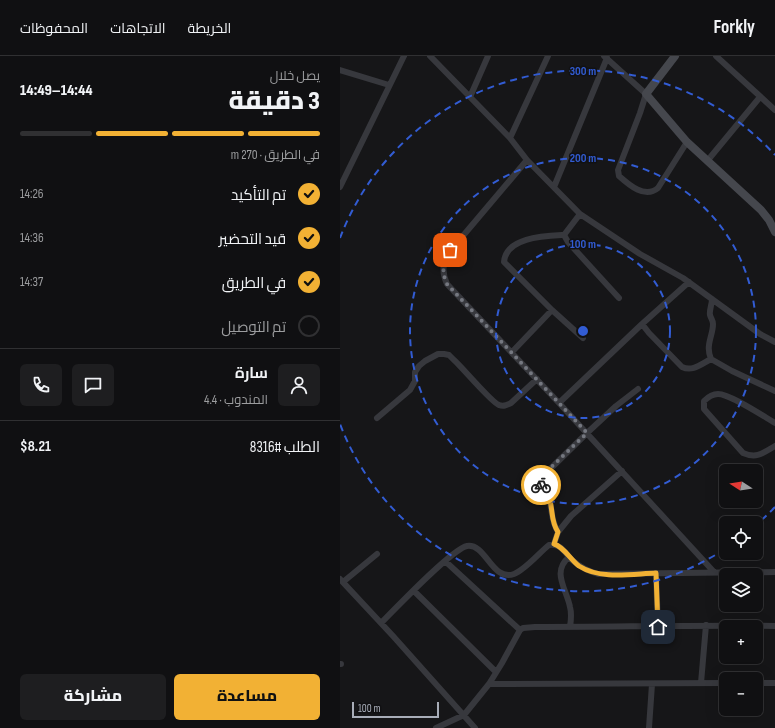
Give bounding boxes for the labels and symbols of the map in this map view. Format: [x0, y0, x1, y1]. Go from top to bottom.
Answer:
text: 300 m [570, 64, 596, 79]
text: 200 m [570, 151, 596, 166]
pin [433, 233, 467, 267]
text: 100 m [570, 237, 596, 252]
centre of rings [576, 324, 590, 338]
north arrow [719, 464, 763, 508]
courier [521, 465, 561, 505]
pin [641, 610, 675, 644]
scale bar [352, 700, 439, 719]

